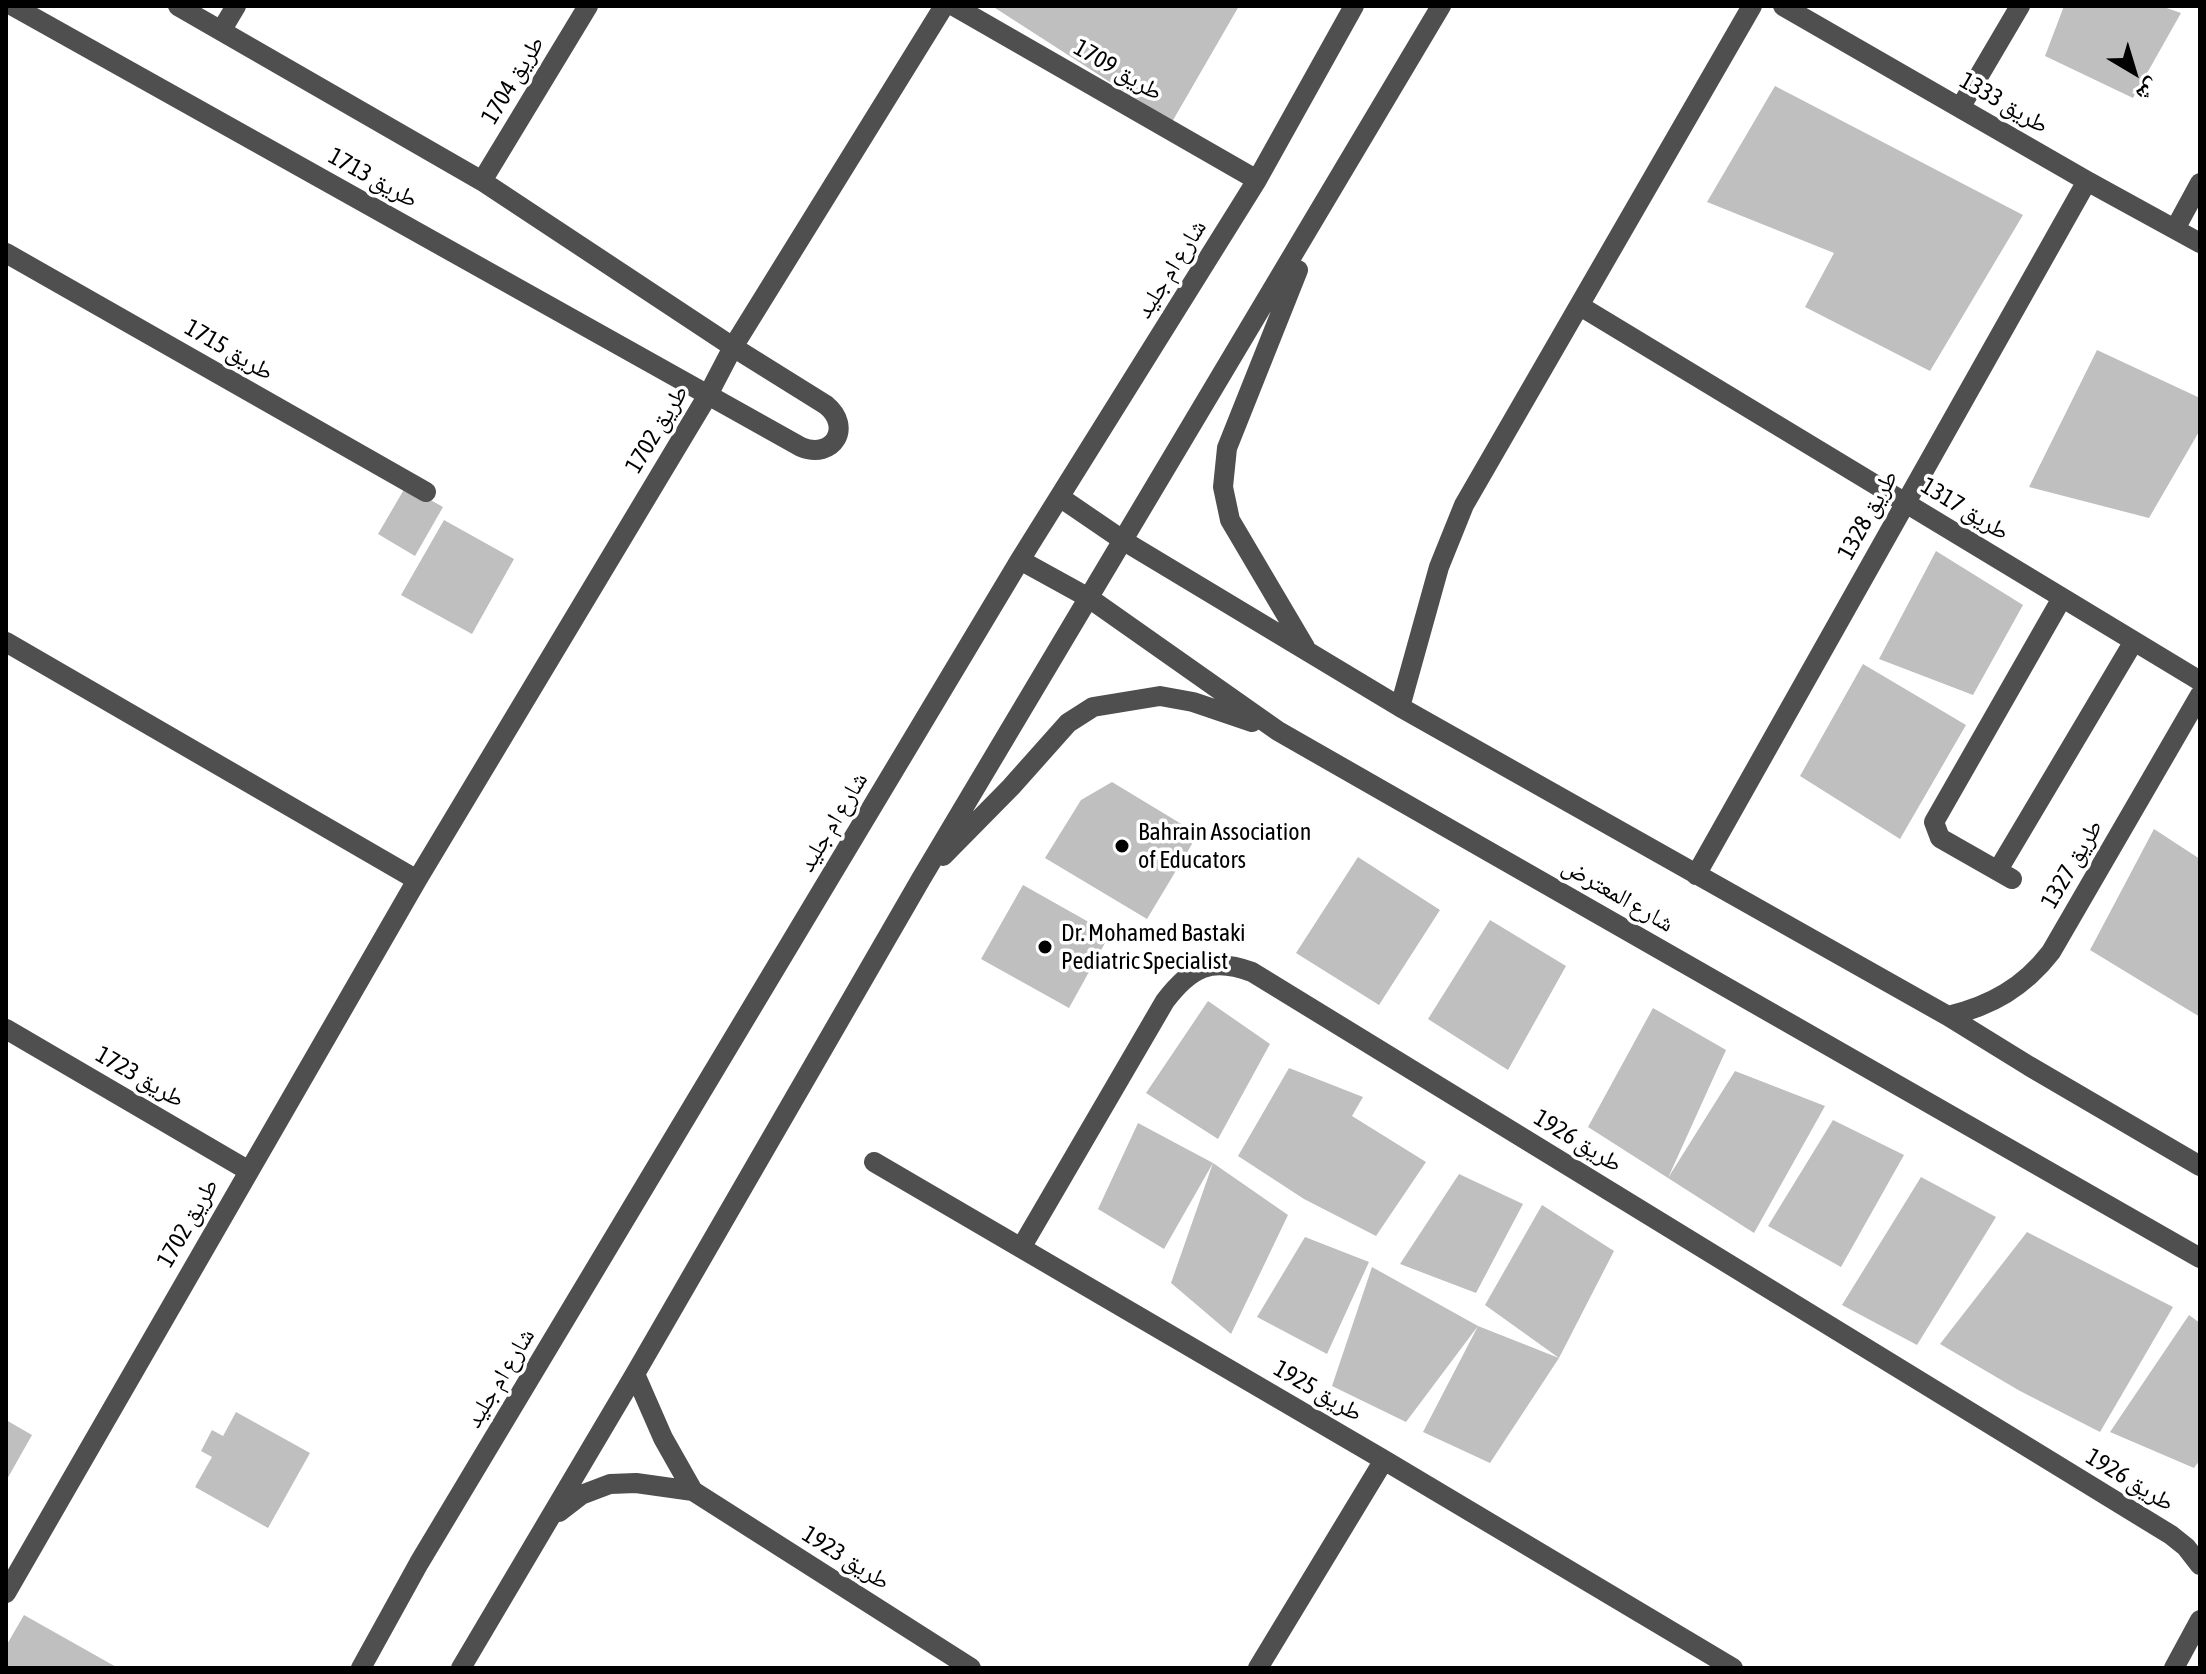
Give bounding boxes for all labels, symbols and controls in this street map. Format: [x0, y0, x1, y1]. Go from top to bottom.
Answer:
street label: طريق 1704 [476, 31, 550, 129]
north arrow [2094, 32, 2174, 112]
street label: طريق 1709 [1069, 33, 1167, 107]
street label: طريق 1333 [1955, 66, 2053, 140]
text: ش [2132, 73, 2166, 108]
street label: طريق 1713 [323, 142, 423, 214]
street label: شارع ام جليد [1129, 214, 1213, 324]
street label: طريق 1715 [180, 313, 278, 387]
street label: طريق 1702 [620, 380, 694, 478]
street label: طريق 1328 [1832, 465, 1904, 565]
street label: طريق 1317 [1916, 472, 2014, 546]
street label: شارع ام جليد [792, 767, 874, 877]
street label: طريق 1327 [2035, 815, 2109, 913]
place label: Bahrain Association of Educators [1138, 818, 1311, 874]
marker: Bahrain Association of Educators [1113, 837, 1131, 855]
street label: شارع المعترض [1557, 851, 1679, 939]
place label: Dr. Mohamed Bastaki Pediatric Specialist [1061, 919, 1245, 975]
marker: Dr. Mohamed Bastaki Pediatric Specialist [1036, 938, 1054, 956]
street label: طريق 1723 [91, 1040, 189, 1114]
street label: طريق 1926 [1529, 1104, 1627, 1178]
street label: طريق 1702 [151, 1174, 225, 1272]
street label: شارع ام جليد [459, 1323, 541, 1433]
street label: طريق 1925 [1269, 1354, 1367, 1428]
street label: طريق 1926 [2081, 1443, 2179, 1517]
street label: طريق 1923 [797, 1520, 895, 1596]

